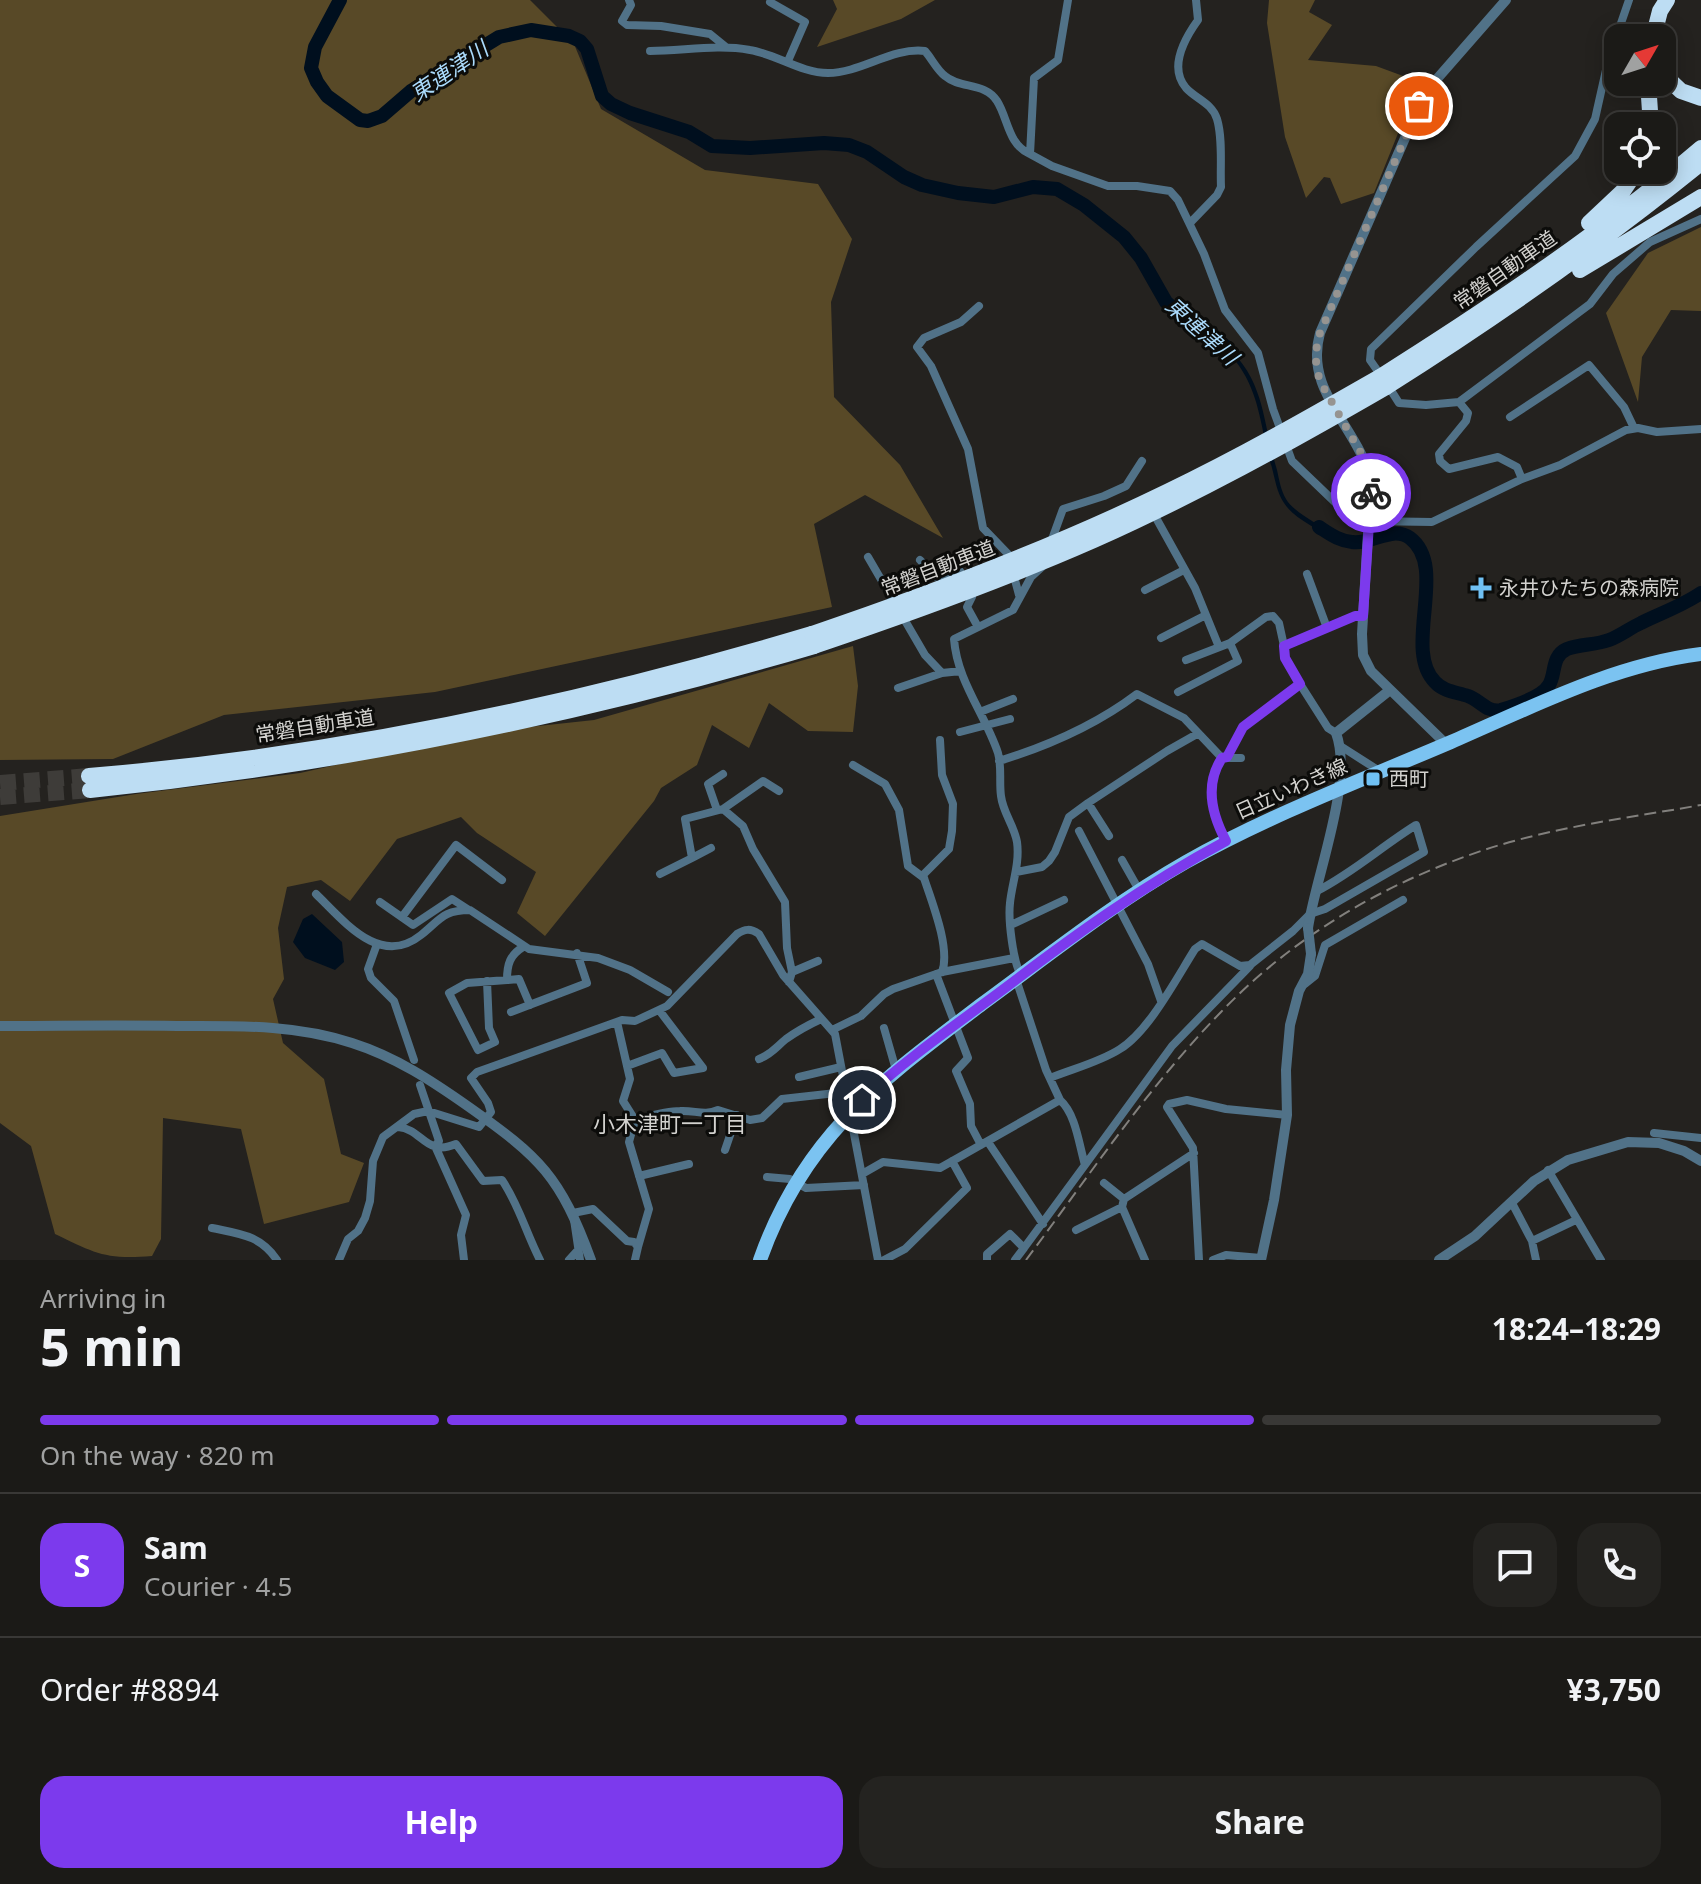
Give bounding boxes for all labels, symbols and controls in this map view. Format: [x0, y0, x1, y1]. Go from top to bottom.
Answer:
north arrow [1604, 24, 1676, 96]
map controls [1604, 24, 1676, 184]
water label: 東連津川 [404, 32, 495, 107]
pin [1385, 72, 1453, 140]
icon: bag [1397, 84, 1441, 128]
button: locate [1604, 112, 1676, 184]
street label: 常磐自動車道 [1448, 224, 1562, 315]
water label: 東連津川 [1160, 290, 1247, 372]
courier [1331, 453, 1411, 533]
icon: bike [1349, 471, 1393, 515]
street label: 常磐自動車道 [877, 533, 999, 602]
place label: 永井ひたちの森病院 [1499, 574, 1679, 601]
marker: 永井ひたちの森病院 [1470, 577, 1492, 599]
street label: 常磐自動車道 [254, 703, 376, 748]
street label: 日立いわき線 [1230, 752, 1351, 825]
place label: 西町 [1389, 765, 1429, 792]
marker: 西町 [1364, 770, 1382, 788]
pin [828, 1066, 896, 1134]
icon: home [840, 1078, 884, 1122]
district label: 小木津町一丁目 [593, 1108, 747, 1138]
text: Arriving in [40, 1280, 166, 1316]
text: 18:24–18:29 [1492, 1308, 1661, 1349]
text: 5 min [40, 1310, 183, 1381]
text: On the way · 820 m [40, 1437, 274, 1473]
button: chat [1473, 1523, 1557, 1607]
button: phone [1577, 1523, 1661, 1607]
text: Sam [144, 1527, 208, 1568]
text: S [74, 1545, 90, 1586]
text: Courier · 4.5 [144, 1568, 292, 1604]
text: Order #8894 [40, 1669, 219, 1710]
text: ¥3,750 [1567, 1669, 1661, 1710]
button: Help [40, 1776, 843, 1868]
button: Share [859, 1776, 1661, 1868]

